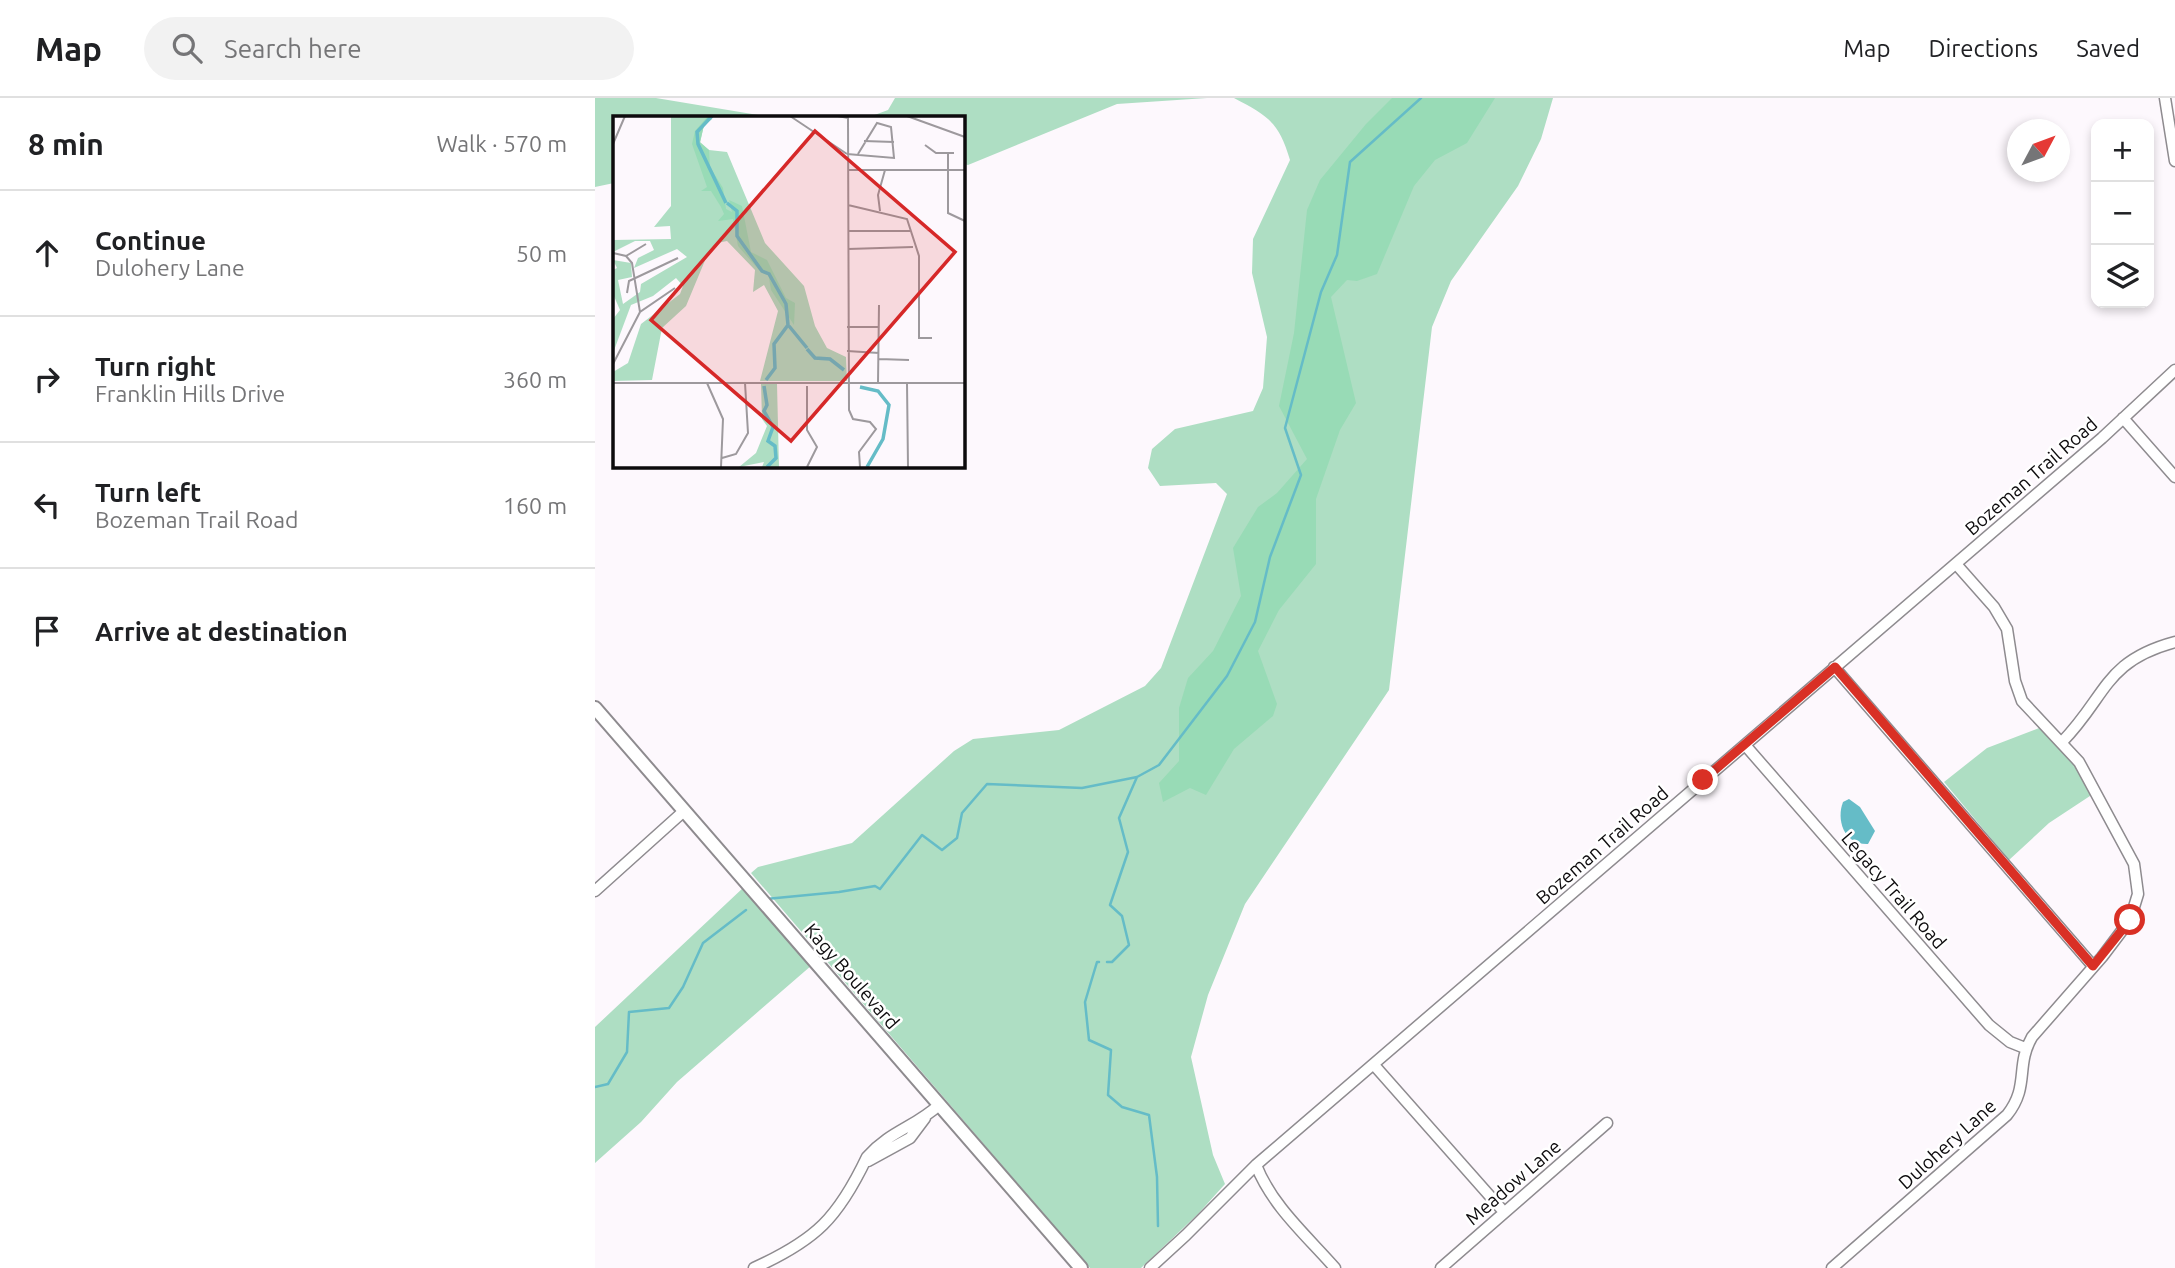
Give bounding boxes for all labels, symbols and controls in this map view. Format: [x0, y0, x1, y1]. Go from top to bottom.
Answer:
search box [144, 17, 634, 80]
icon: search [168, 29, 206, 67]
text: Map [35, 30, 102, 67]
text: Search here [224, 34, 362, 63]
text: Map [1843, 35, 1890, 62]
text: Directions [1928, 35, 2038, 62]
text: Saved [2076, 35, 2140, 62]
inset map [613, 116, 964, 467]
north arrow [2007, 119, 2070, 182]
map controls [2091, 119, 2154, 308]
button: + [2091, 119, 2154, 182]
text: 8 min [28, 127, 104, 161]
text: Walk · 570 m [436, 131, 567, 156]
button: − [2091, 182, 2154, 245]
text: Continue [95, 226, 206, 255]
icon: ahead [28, 234, 66, 272]
text: 50 m [516, 241, 567, 266]
button: layers [2091, 245, 2154, 308]
text: Dulohery Lane [95, 255, 245, 280]
text: Turn right [95, 352, 216, 381]
icon: right [28, 360, 66, 398]
text: 360 m [503, 367, 567, 392]
text: Franklin Hills Drive [95, 381, 285, 406]
street label: Bozeman Trail Road [1960, 413, 2102, 539]
text: Turn left [95, 478, 201, 507]
icon: left [28, 486, 66, 524]
text: 160 m [503, 493, 567, 518]
text: Bozeman Trail Road [95, 507, 298, 532]
icon: arrive [28, 612, 66, 650]
text: Arrive at destination [95, 617, 348, 646]
route end [1687, 764, 1718, 795]
street label: Bozeman Trail Road [1531, 782, 1673, 908]
street label: Legacy Trail Road [1837, 827, 1951, 953]
route start [2114, 904, 2145, 935]
street label: Kagy Boulevard [800, 919, 904, 1033]
street label: Dulohery Lane [1894, 1094, 2000, 1194]
street label: Meadow Lane [1461, 1135, 1565, 1229]

